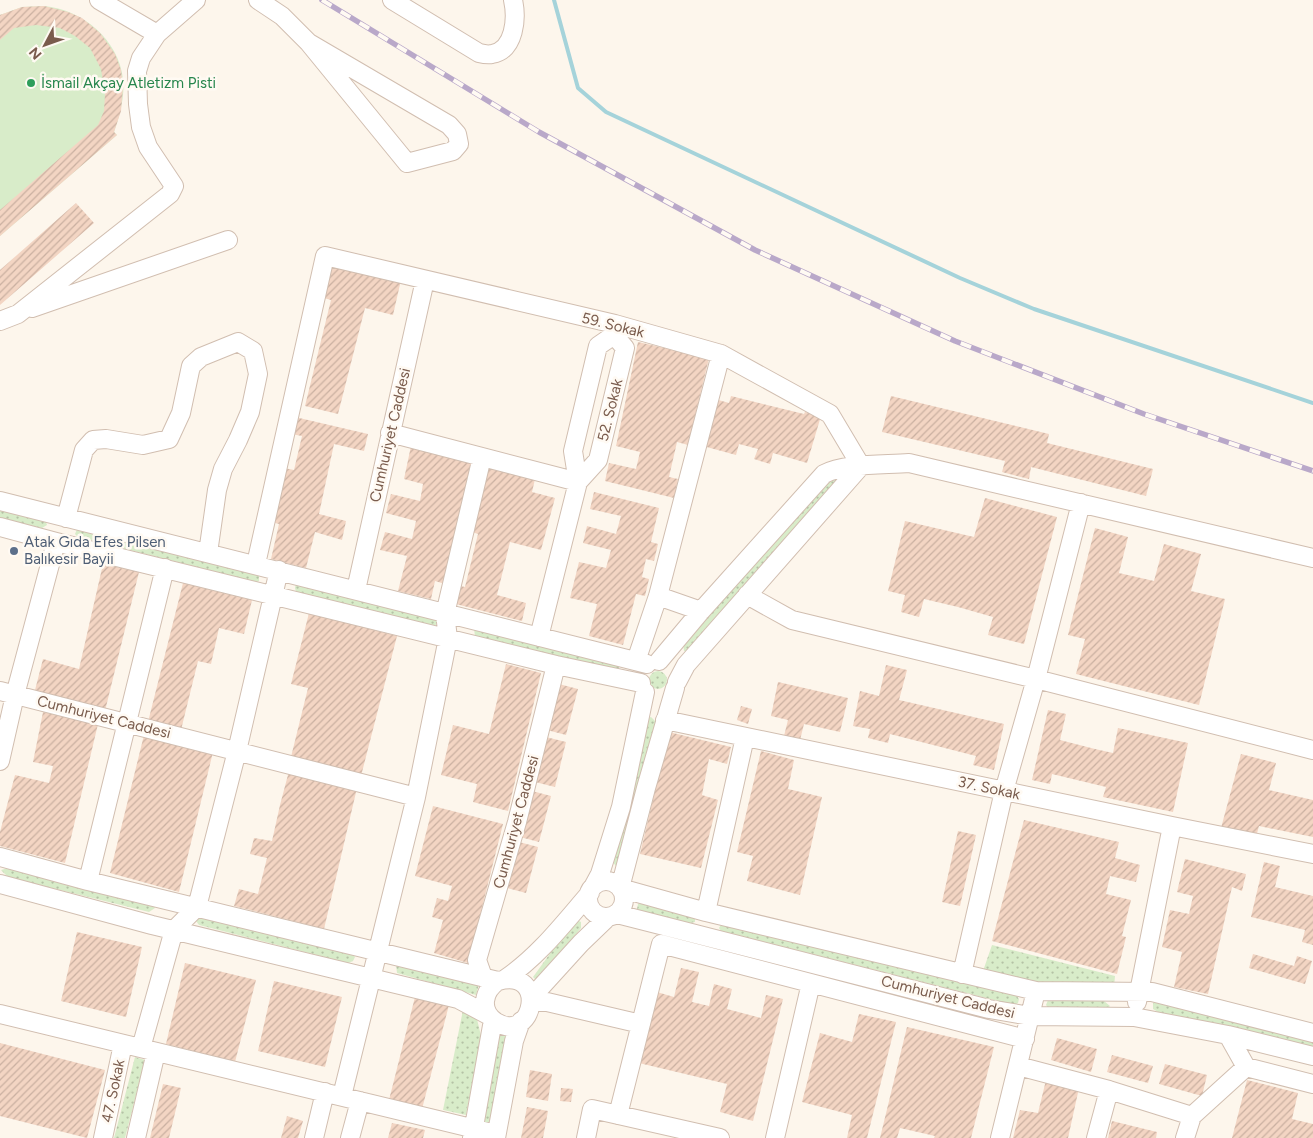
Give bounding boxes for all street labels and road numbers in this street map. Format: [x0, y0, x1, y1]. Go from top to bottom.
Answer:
street label: 59. Sokak [580, 309, 647, 342]
street label: Cumhuriyet Caddesi [366, 366, 414, 504]
street label: 52. Sokak [594, 376, 627, 443]
street label: Cumhuriyet Caddesi [35, 692, 173, 742]
street label: Cumhuriyet Caddesi [490, 753, 542, 891]
street label: 37. Sokak [956, 773, 1022, 804]
street label: Cumhuriyet Caddesi [879, 972, 1017, 1022]
street label: 47. Sokak [98, 1057, 129, 1124]

